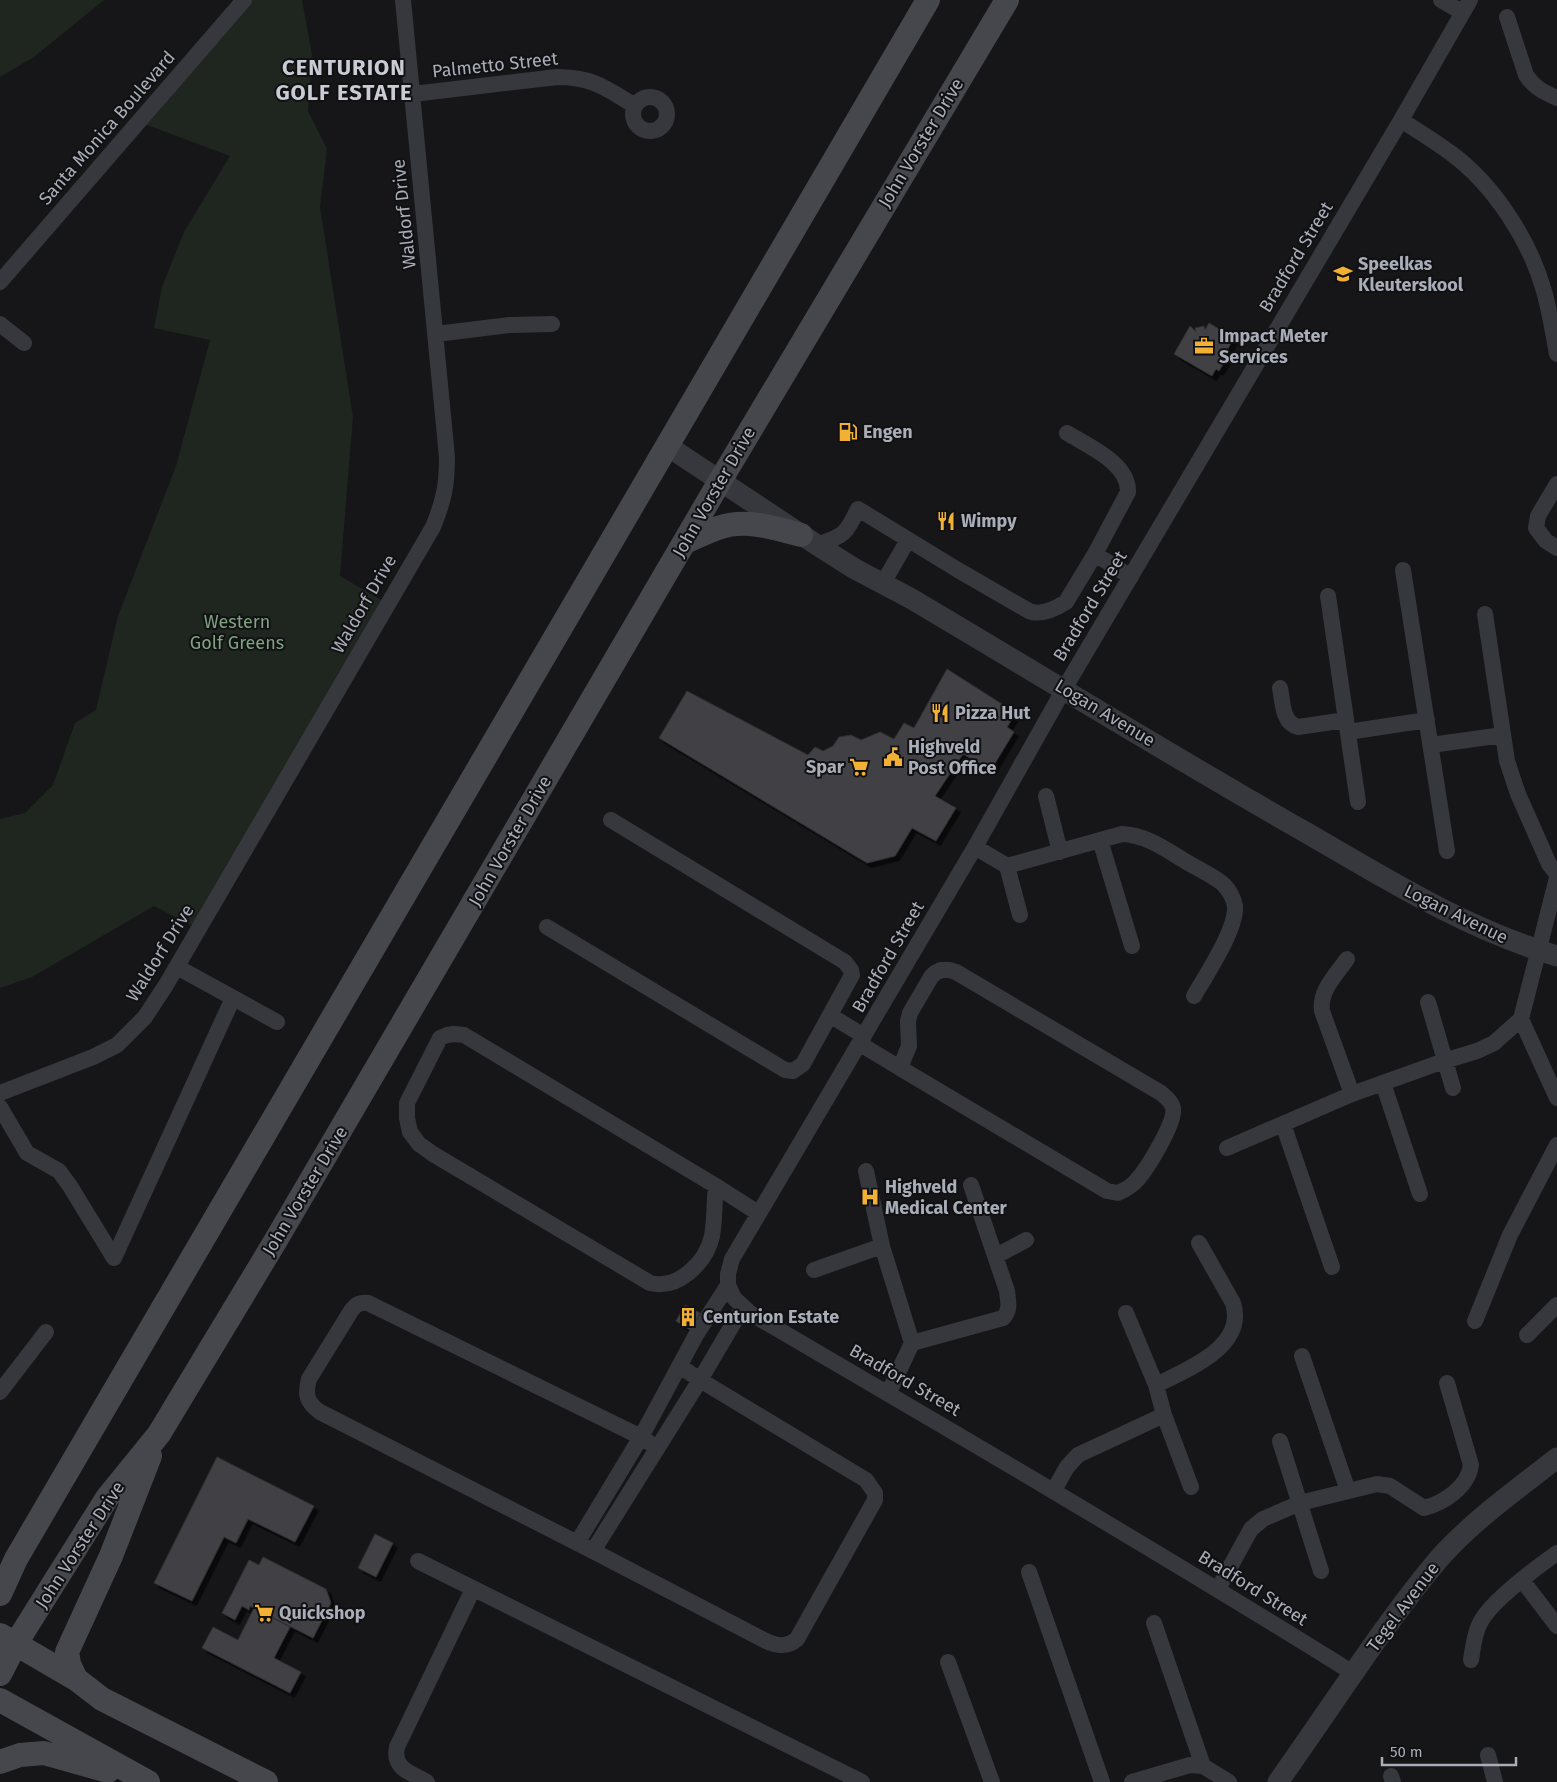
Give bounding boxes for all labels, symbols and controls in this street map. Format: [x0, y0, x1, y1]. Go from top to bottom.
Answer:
street label: Santa Monica Boulevard [34, 47, 180, 209]
street label: Palmetto Street [431, 47, 560, 83]
district label: CENTURION GOLF ESTATE [275, 54, 413, 106]
street label: John Vorster Drive [874, 74, 968, 212]
street label: Waldorf Drive [387, 158, 421, 270]
street label: Bradford Street [1254, 197, 1338, 316]
place label: Speelkas Kleuterskool [1358, 253, 1464, 296]
school or university icon: Speelkas Kleuterskool [1332, 263, 1354, 285]
place label: Impact Meter Services [1219, 325, 1328, 368]
office icon: Impact Meter Services [1193, 335, 1215, 357]
fuel station icon: Engen [837, 421, 859, 443]
place label: Engen [863, 421, 913, 443]
street label: John Vorster Drive [668, 423, 760, 561]
restaurant icon: Wimpy [935, 510, 957, 532]
place label: Wimpy [961, 510, 1017, 532]
street label: Bradford Street [1048, 546, 1132, 665]
street label: Waldorf Drive [327, 551, 401, 657]
park label: Western Golf Greens [190, 611, 284, 654]
street label: Logan Avenue [1051, 674, 1159, 752]
restaurant icon: Pizza Hut [929, 702, 951, 724]
place label: Pizza Hut [955, 702, 1032, 724]
place label: Highveld Post Office [908, 736, 997, 779]
public building icon: Highveld Post Office [882, 746, 904, 768]
place label: Spar [806, 756, 845, 778]
supermarket icon: Spar [848, 756, 870, 778]
street label: John Vorster Drive [464, 772, 556, 910]
street label: Logan Avenue [1400, 879, 1512, 949]
street label: Bradford Street [847, 897, 929, 1017]
street label: Waldorf Drive [121, 900, 199, 1006]
street label: John Vorster Drive [258, 1122, 352, 1260]
place label: Highveld Medical Center [885, 1176, 1008, 1219]
hospital icon: Highveld Medical Center [859, 1186, 881, 1208]
building icon: Centurion Estate [677, 1306, 699, 1328]
place label: Centurion Estate [703, 1306, 839, 1328]
street label: Bradford Street [845, 1339, 965, 1421]
street label: John Vorster Drive [31, 1477, 129, 1613]
street label: Bradford Street [1194, 1546, 1312, 1631]
street label: Tegel Avenue [1362, 1558, 1444, 1656]
supermarket icon: Quickshop [253, 1602, 275, 1624]
place label: Quickshop [279, 1602, 366, 1624]
scale bar [1382, 1734, 1516, 1766]
text: 50 m [1390, 1743, 1423, 1761]

